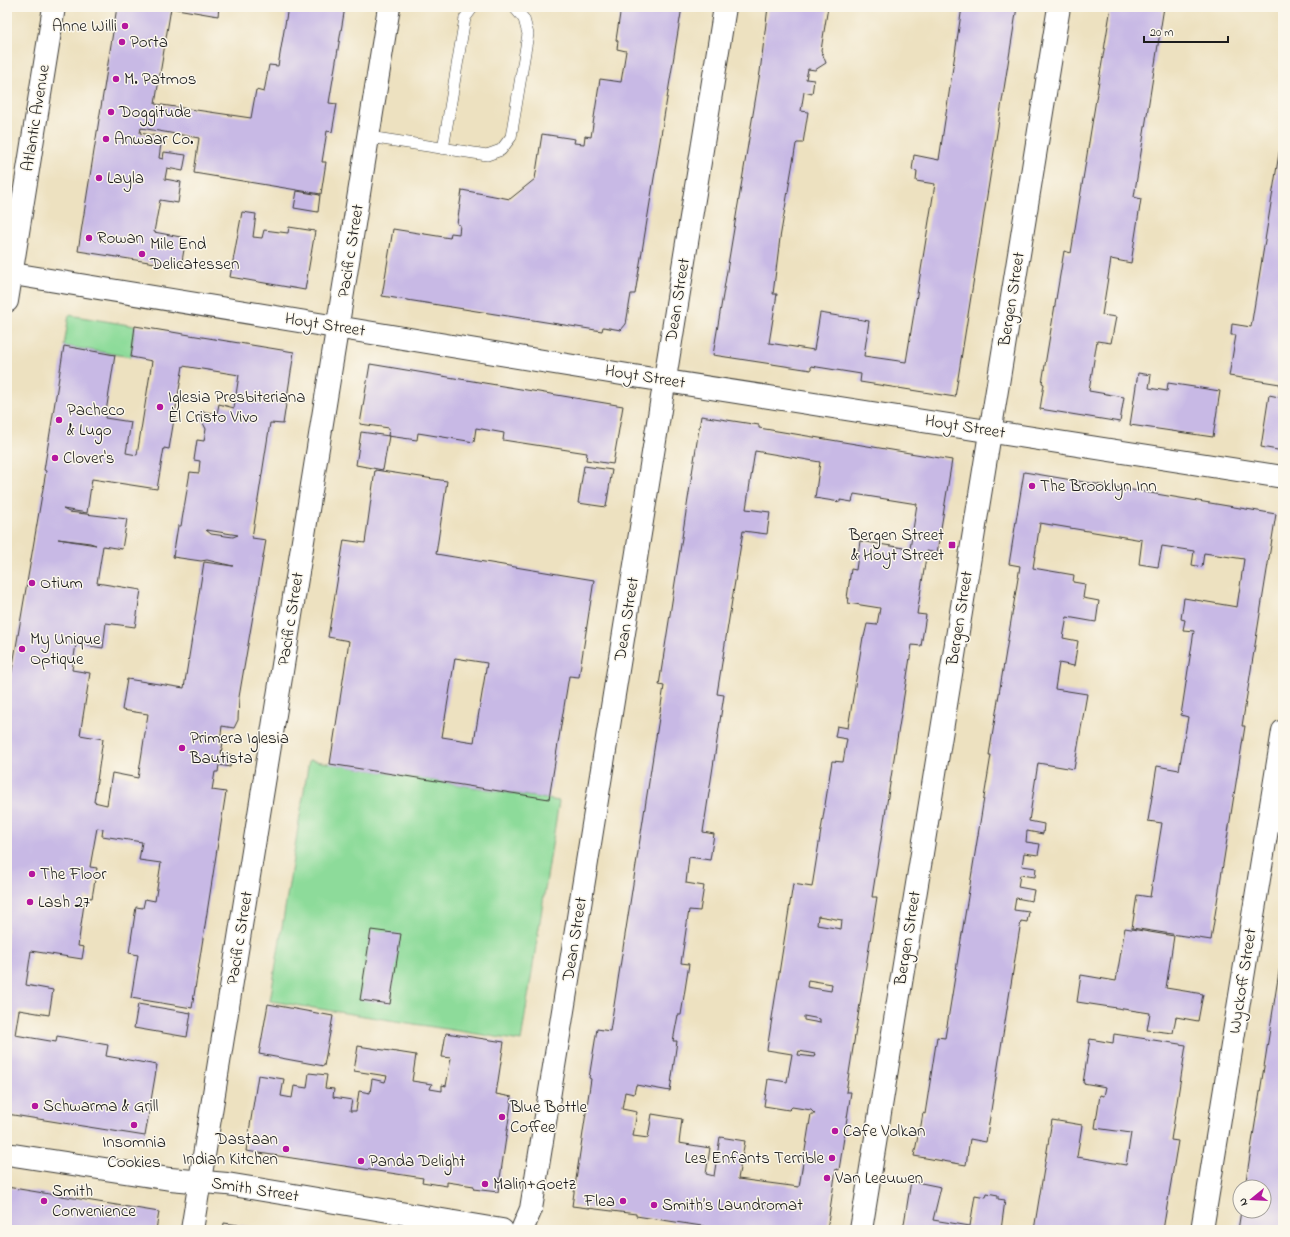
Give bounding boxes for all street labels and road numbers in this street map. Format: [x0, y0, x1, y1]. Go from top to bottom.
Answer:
street label: Atlantic Avenue [15, 62, 57, 173]
street label: Pacific Street [331, 202, 371, 299]
street label: Bergen Street [992, 250, 1034, 349]
street label: Dean Street [659, 256, 697, 345]
street label: Hoyt Street [283, 306, 367, 345]
street label: Hoyt Street [603, 358, 687, 397]
street label: Hoyt Street [923, 408, 1007, 447]
street label: Bergen Street [940, 569, 982, 668]
street label: Pacific Street [271, 570, 311, 667]
street label: Dean Street [608, 575, 646, 664]
street label: Pacific Street [220, 889, 260, 986]
street label: Bergen Street [888, 889, 930, 988]
street label: Dean Street [556, 895, 594, 984]
street label: Wyckoff Street [1222, 926, 1265, 1036]
street label: Smith Street [210, 1171, 301, 1209]

